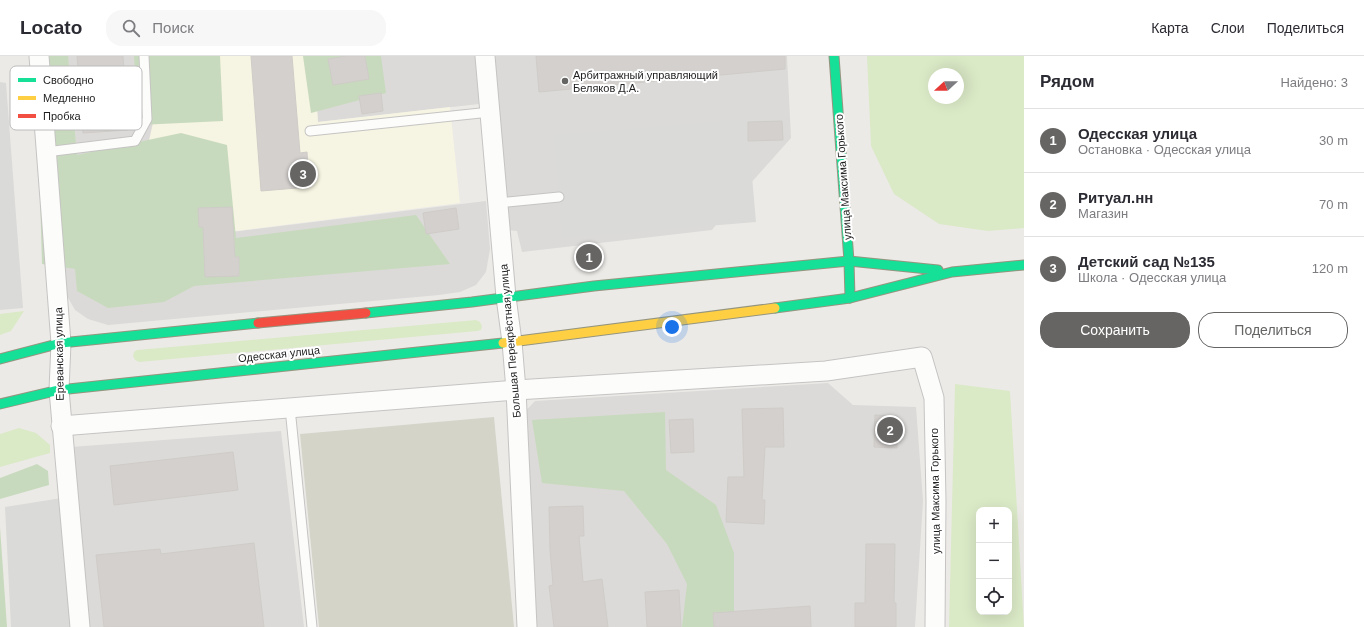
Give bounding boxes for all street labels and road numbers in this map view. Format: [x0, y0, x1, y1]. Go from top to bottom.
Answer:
street label: улица Максима Горького [833, 114, 853, 240]
street label: Большая Перекрёстная улица [497, 263, 523, 418]
street label: Ереванская улица [52, 306, 66, 401]
street label: Одесская улица [237, 344, 321, 364]
street label: улица Максима Горького [928, 428, 942, 554]

